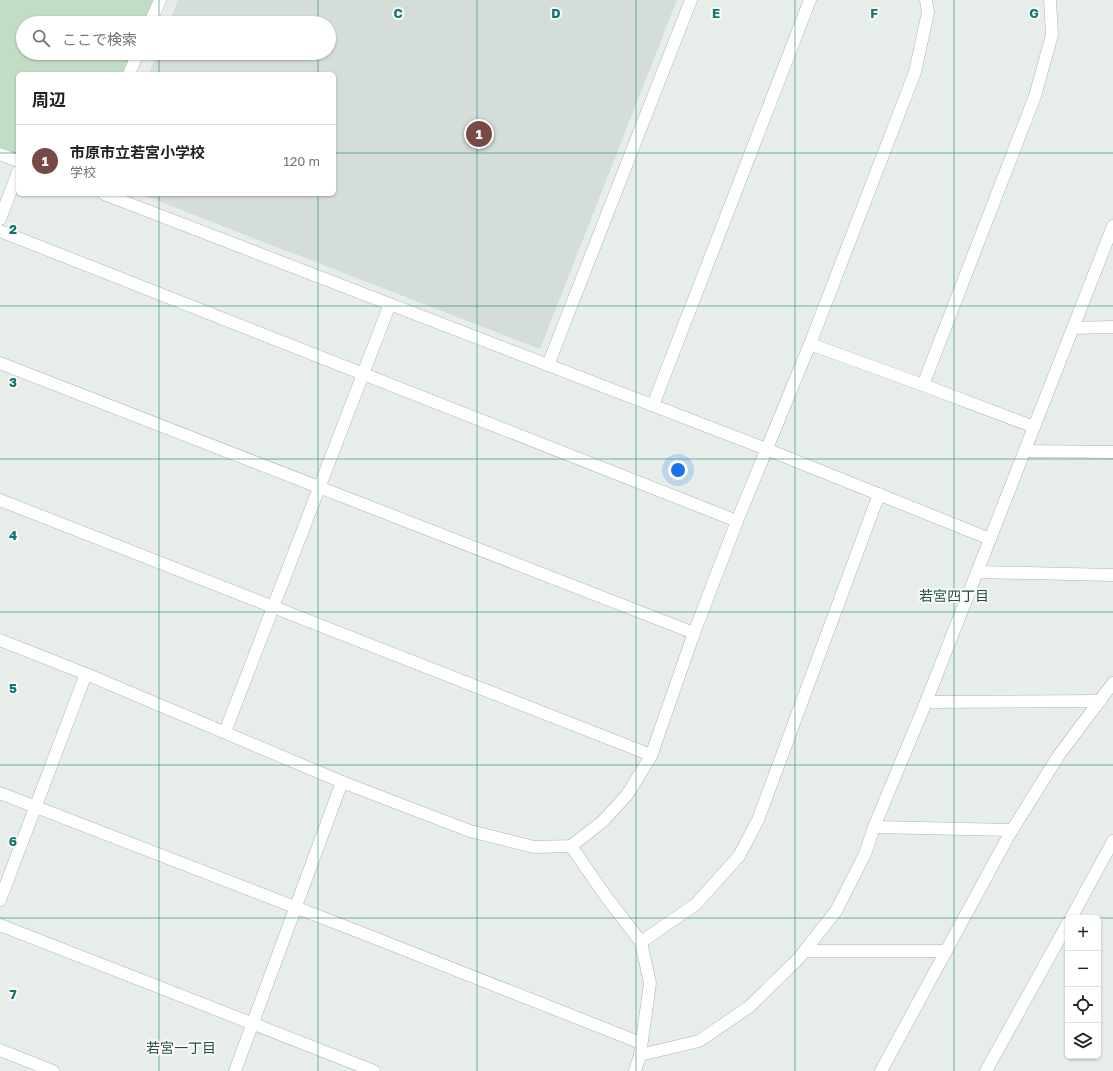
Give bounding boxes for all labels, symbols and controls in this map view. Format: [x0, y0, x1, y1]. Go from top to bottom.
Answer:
text: C [393, 5, 403, 21]
text: D [551, 5, 561, 21]
text: E [712, 5, 720, 21]
text: F [870, 5, 878, 21]
text: G [1029, 5, 1039, 21]
search box [16, 16, 336, 60]
icon: search [30, 27, 52, 49]
text: ここで検索 [62, 30, 137, 48]
text: 周辺 [32, 89, 66, 110]
pin: 1 [466, 119, 492, 149]
text: 市原市立若宮小学校 [70, 143, 205, 161]
text: 1 [42, 153, 48, 169]
text: 120 m [283, 153, 320, 169]
text: 学校 [70, 164, 96, 180]
text: 2 [9, 221, 17, 237]
text: 3 [9, 374, 17, 390]
your location [668, 460, 688, 480]
text: 4 [9, 527, 17, 543]
district label: 若宮四丁目 [919, 587, 989, 604]
text: 5 [9, 680, 17, 696]
text: 6 [9, 833, 17, 849]
map controls [1065, 915, 1101, 1059]
button: + [1065, 915, 1101, 951]
button: − [1065, 951, 1101, 987]
text: 7 [9, 986, 17, 1002]
button: locate [1065, 987, 1101, 1023]
button: layers [1065, 1023, 1101, 1059]
district label: 若宮一丁目 [146, 1039, 216, 1056]

